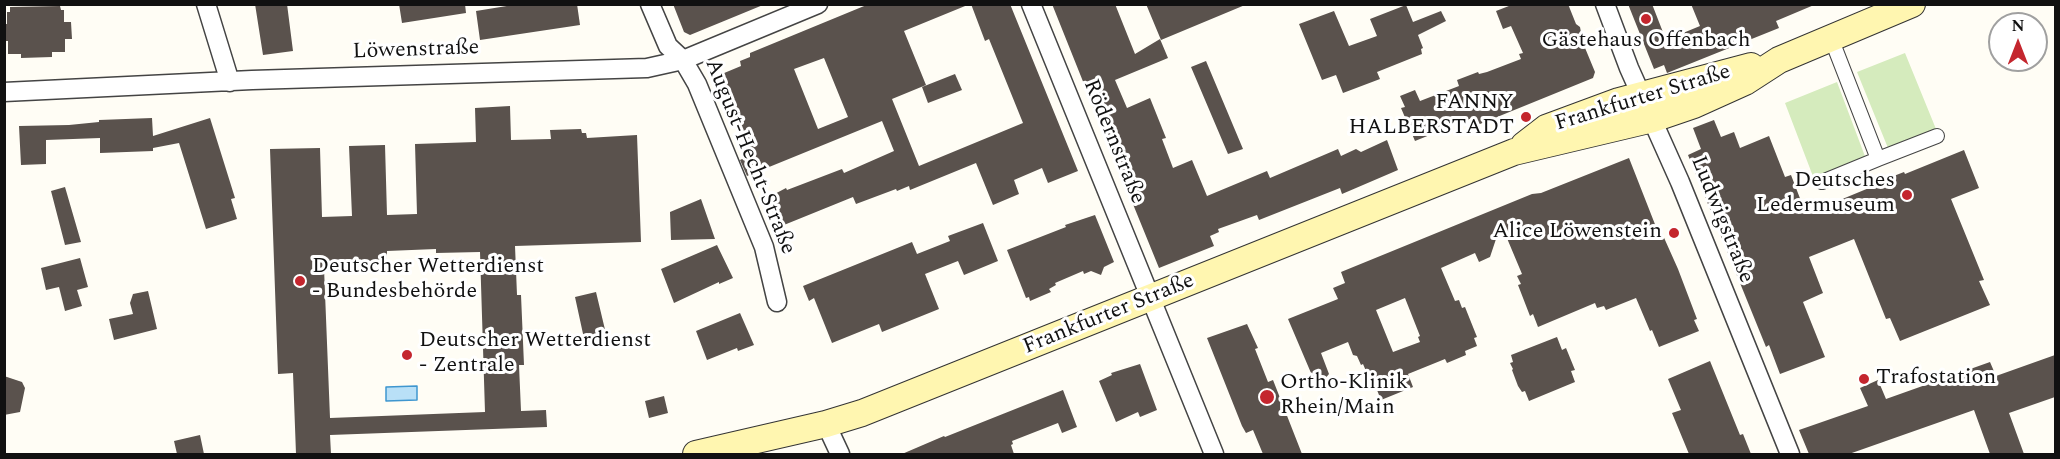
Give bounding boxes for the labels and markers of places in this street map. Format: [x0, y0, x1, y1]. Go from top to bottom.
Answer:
marker: Gästehaus Offenbach [1639, 12, 1653, 26]
place label: Gästehaus Offenbach [1542, 29, 1750, 55]
place label: FANNY HALBERSTADT [1348, 91, 1514, 142]
marker: FANNY HALBERSTADT [1519, 110, 1533, 124]
place label: Deutsches Ledermuseum [1756, 169, 1895, 220]
marker: Deutsches Ledermuseum [1900, 188, 1914, 202]
place label: Alice Löwenstein [1492, 220, 1662, 246]
marker: Alice Löwenstein [1667, 226, 1681, 240]
place label: Deutscher Wetterdienst - Bundesbehörde [312, 255, 544, 306]
marker: Deutscher Wetterdienst - Bundesbehörde [293, 274, 307, 288]
place label: Deutscher Wetterdienst - Zentrale [419, 329, 651, 380]
marker: Deutscher Wetterdienst - Zentrale [400, 348, 414, 362]
place label: Trafostation [1876, 366, 1996, 392]
place label: Ortho-Klinik Rhein/Main [1280, 371, 1408, 422]
marker: Trafostation [1857, 372, 1871, 386]
marker: Ortho-Klinik Rhein/Main [1258, 388, 1276, 406]

